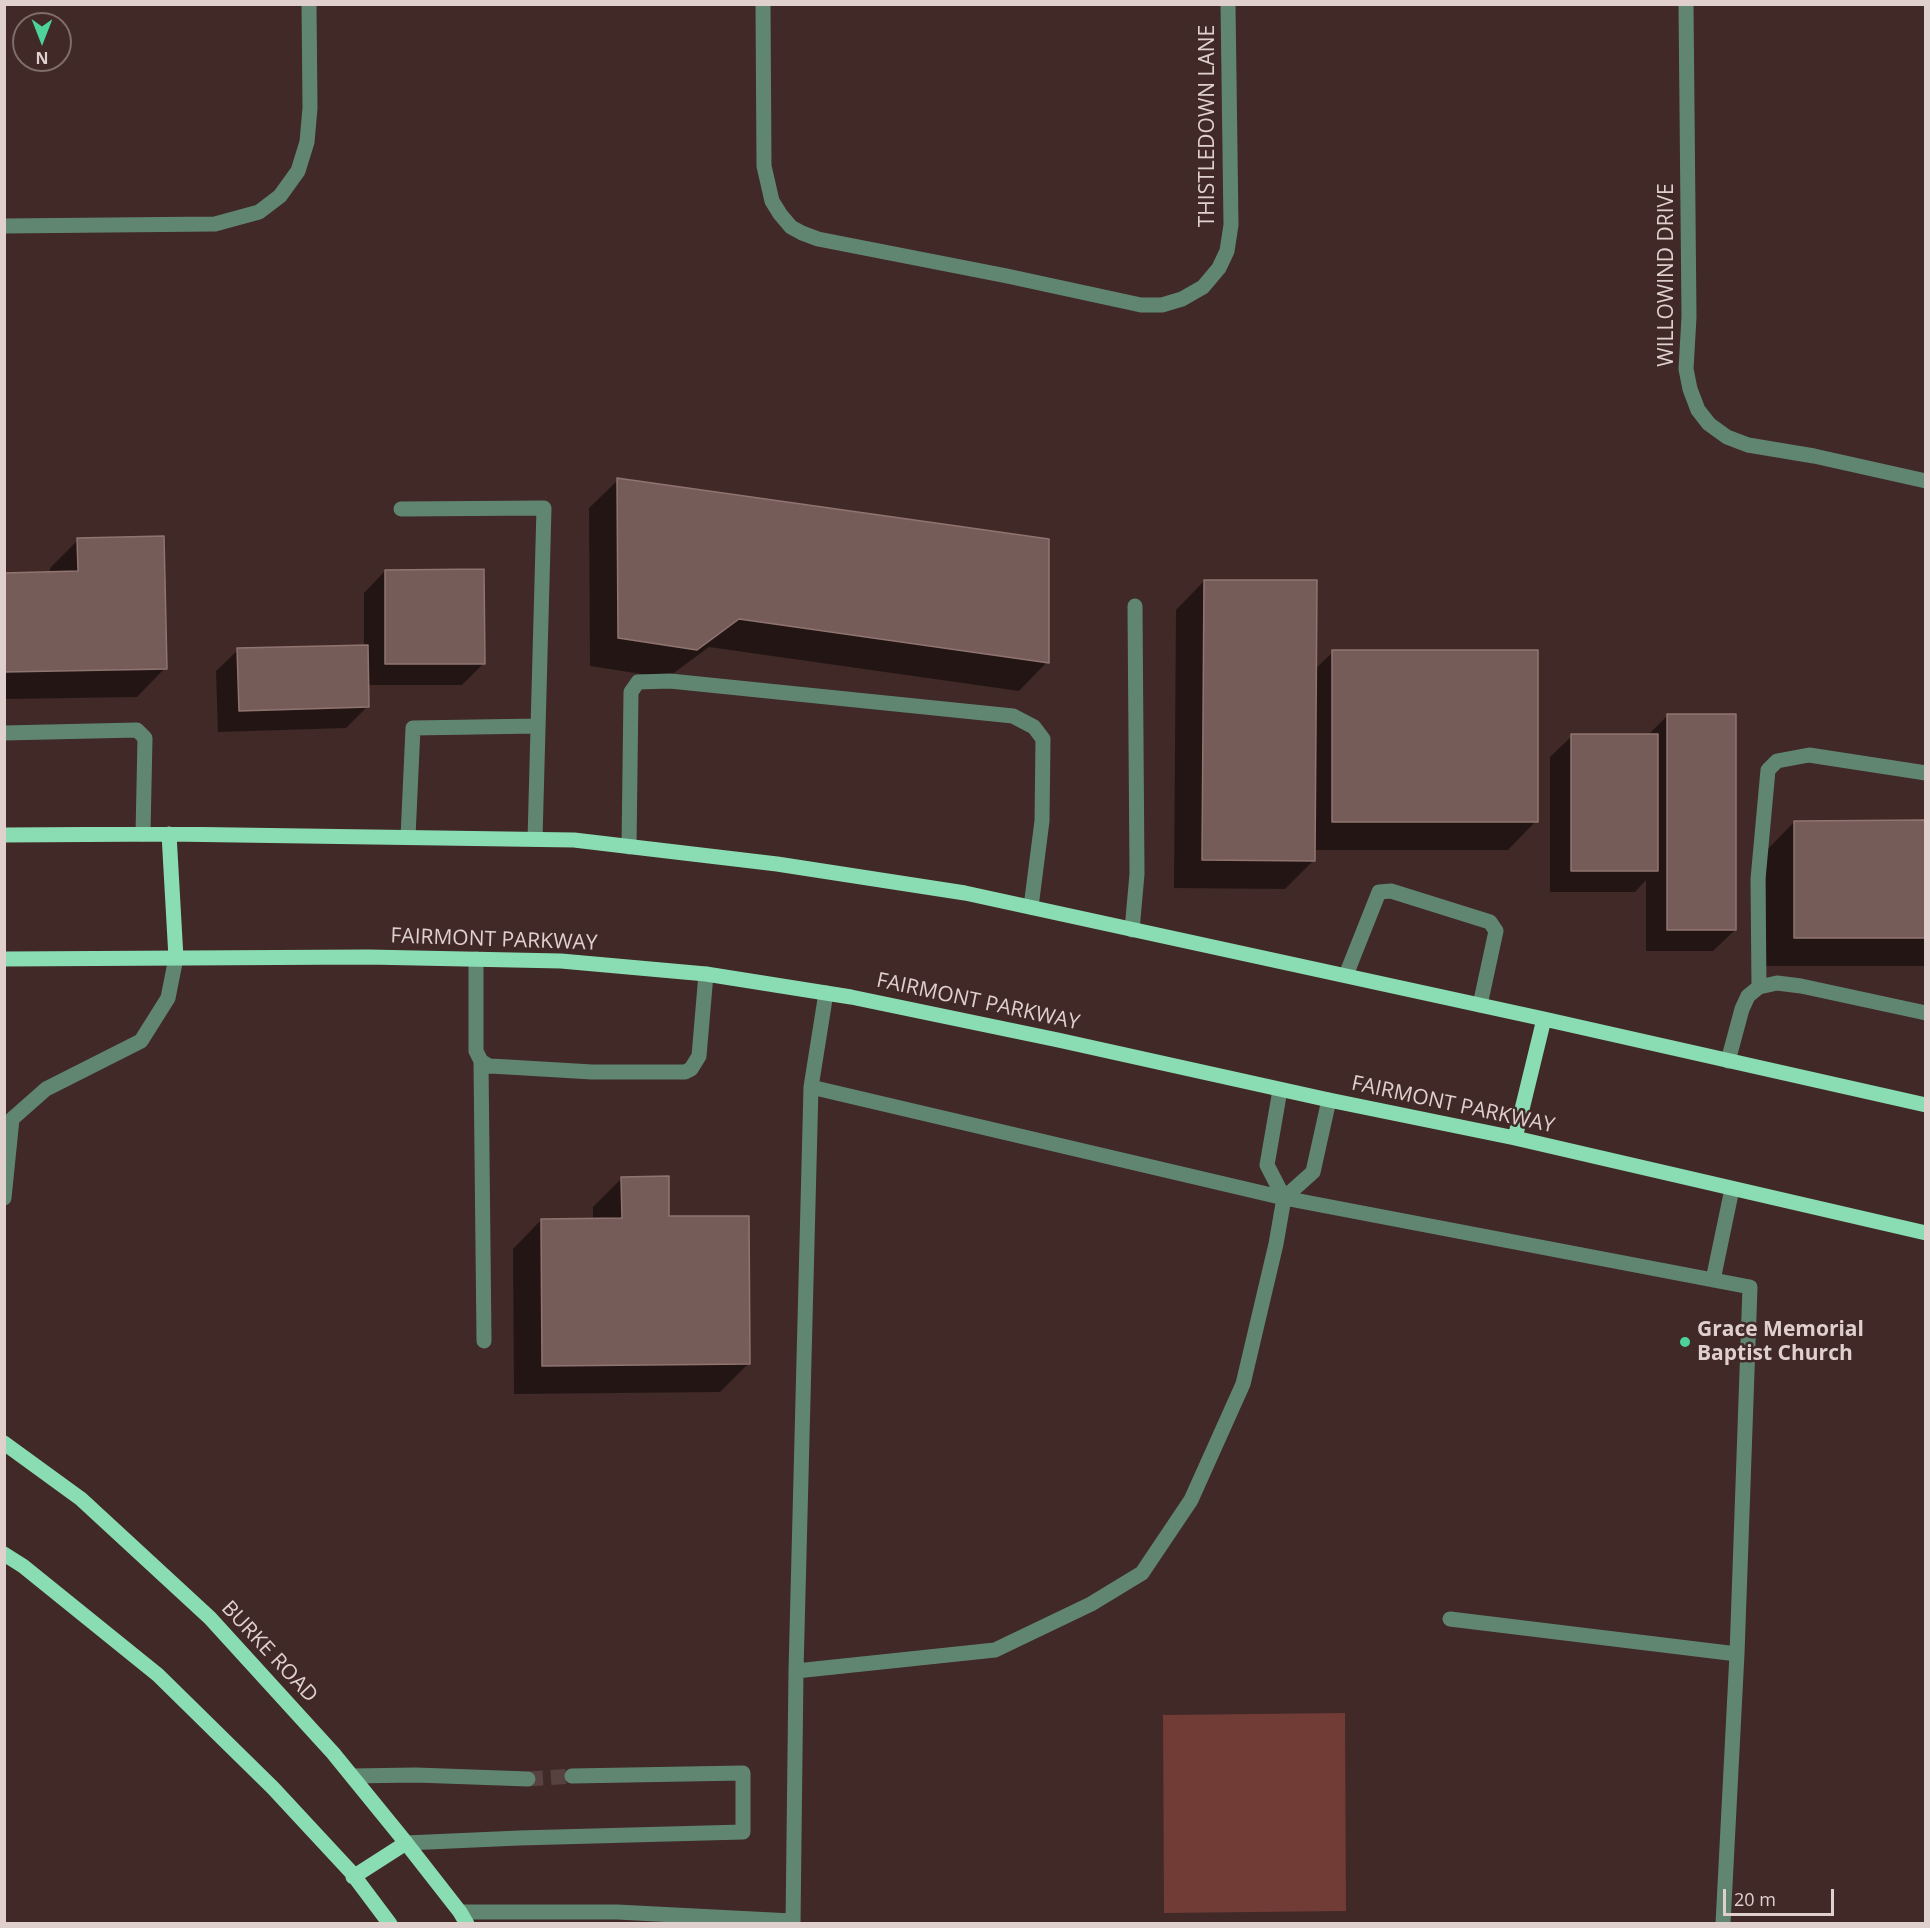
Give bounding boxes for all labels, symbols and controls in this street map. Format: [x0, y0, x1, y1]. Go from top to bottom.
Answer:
north arrow [12, 12, 72, 72]
street label: THISTLEDOWN LANE [1195, 25, 1221, 227]
text: N [36, 47, 49, 69]
street label: WILLOWIND DRIVE [1654, 183, 1680, 367]
street label: FAIRMONT PARKWAY [390, 924, 598, 956]
street label: FAIRMONT PARKWAY [874, 968, 1082, 1036]
street label: FAIRMONT PARKWAY [1349, 1071, 1557, 1139]
place label: Grace Memorial Baptist Church [1697, 1317, 1864, 1367]
marker: Grace Memorial Baptist Church [1678, 1335, 1692, 1349]
street label: BURKE ROAD [216, 1596, 322, 1708]
scale bar [1726, 1877, 1837, 1915]
text: 20 m [1734, 1887, 1776, 1911]

